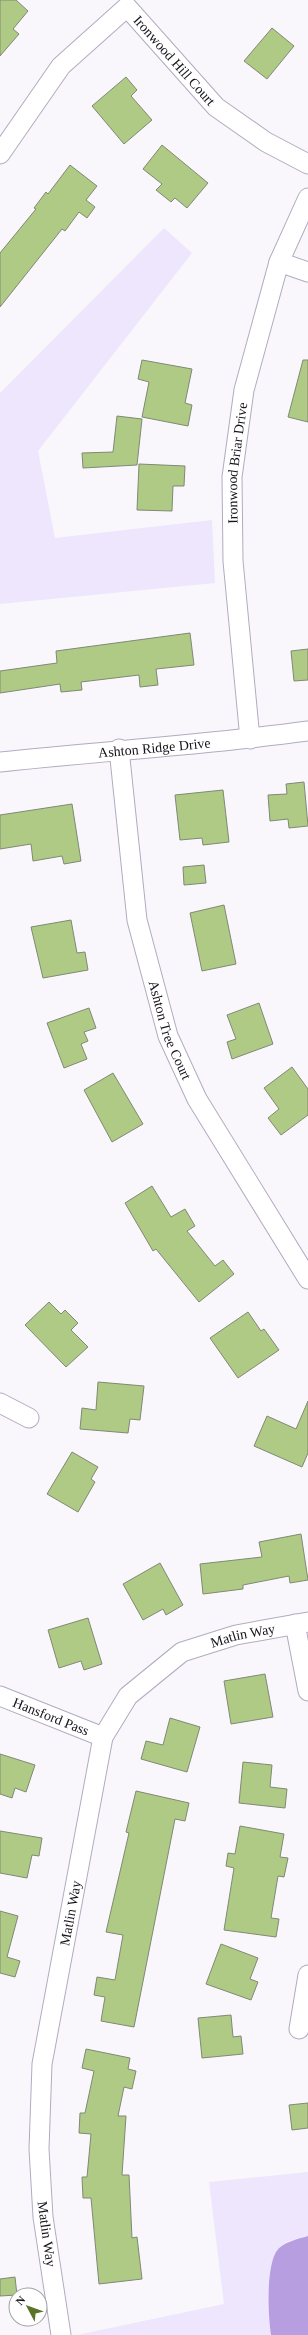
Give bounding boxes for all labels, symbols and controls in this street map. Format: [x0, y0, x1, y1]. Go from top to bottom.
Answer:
street label: Ironwood Hill Court [130, 13, 218, 109]
street label: Ironwood Briar Drive [225, 401, 250, 524]
street label: Ashton Ridge Drive [98, 735, 211, 761]
street label: Ashton Tree Court [146, 979, 194, 1082]
street label: Matlin Way [209, 1621, 276, 1651]
street label: Hansford Pass [11, 1695, 91, 1739]
street label: Matlin Way [57, 1879, 84, 1947]
street label: Matlin Way [34, 2200, 59, 2268]
north arrow [8, 2287, 48, 2327]
text: N [13, 2293, 28, 2307]

